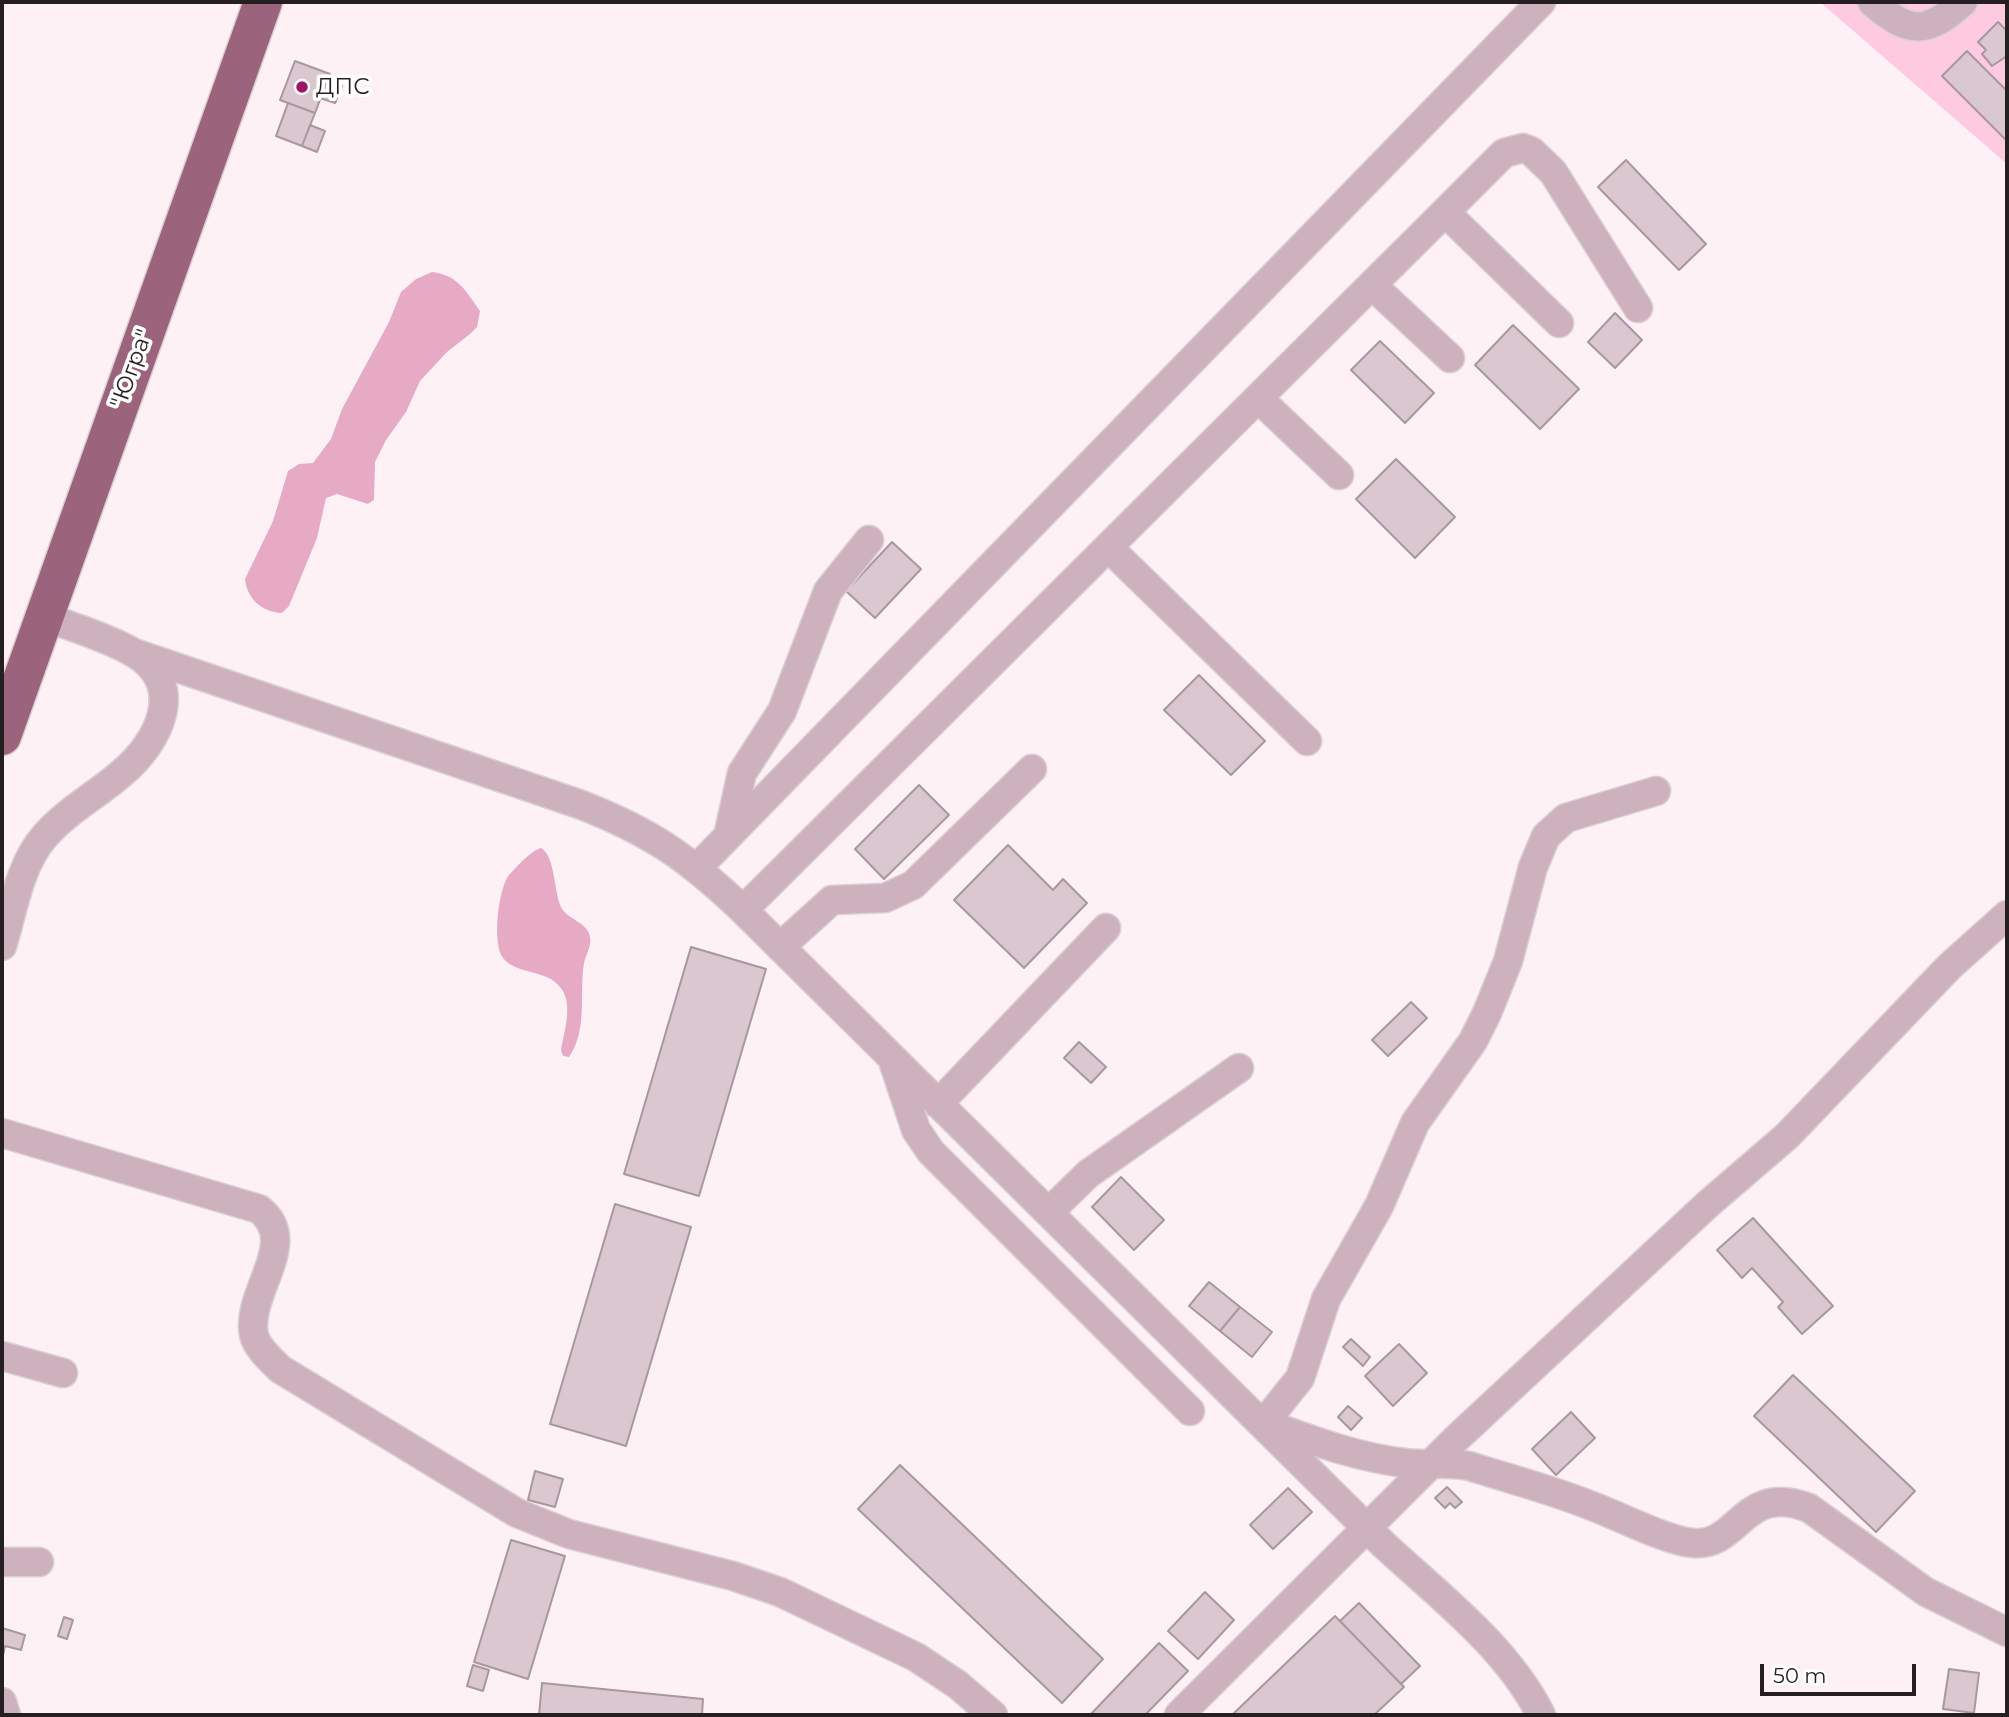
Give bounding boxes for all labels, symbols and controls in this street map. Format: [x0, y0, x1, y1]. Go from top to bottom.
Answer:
place label: ДПС [316, 73, 370, 101]
marker: ДПС [294, 79, 310, 95]
street label: "Югра" [105, 326, 159, 412]
scale bar [1764, 1650, 1920, 1694]
text: 50 m [1773, 1663, 1827, 1688]

